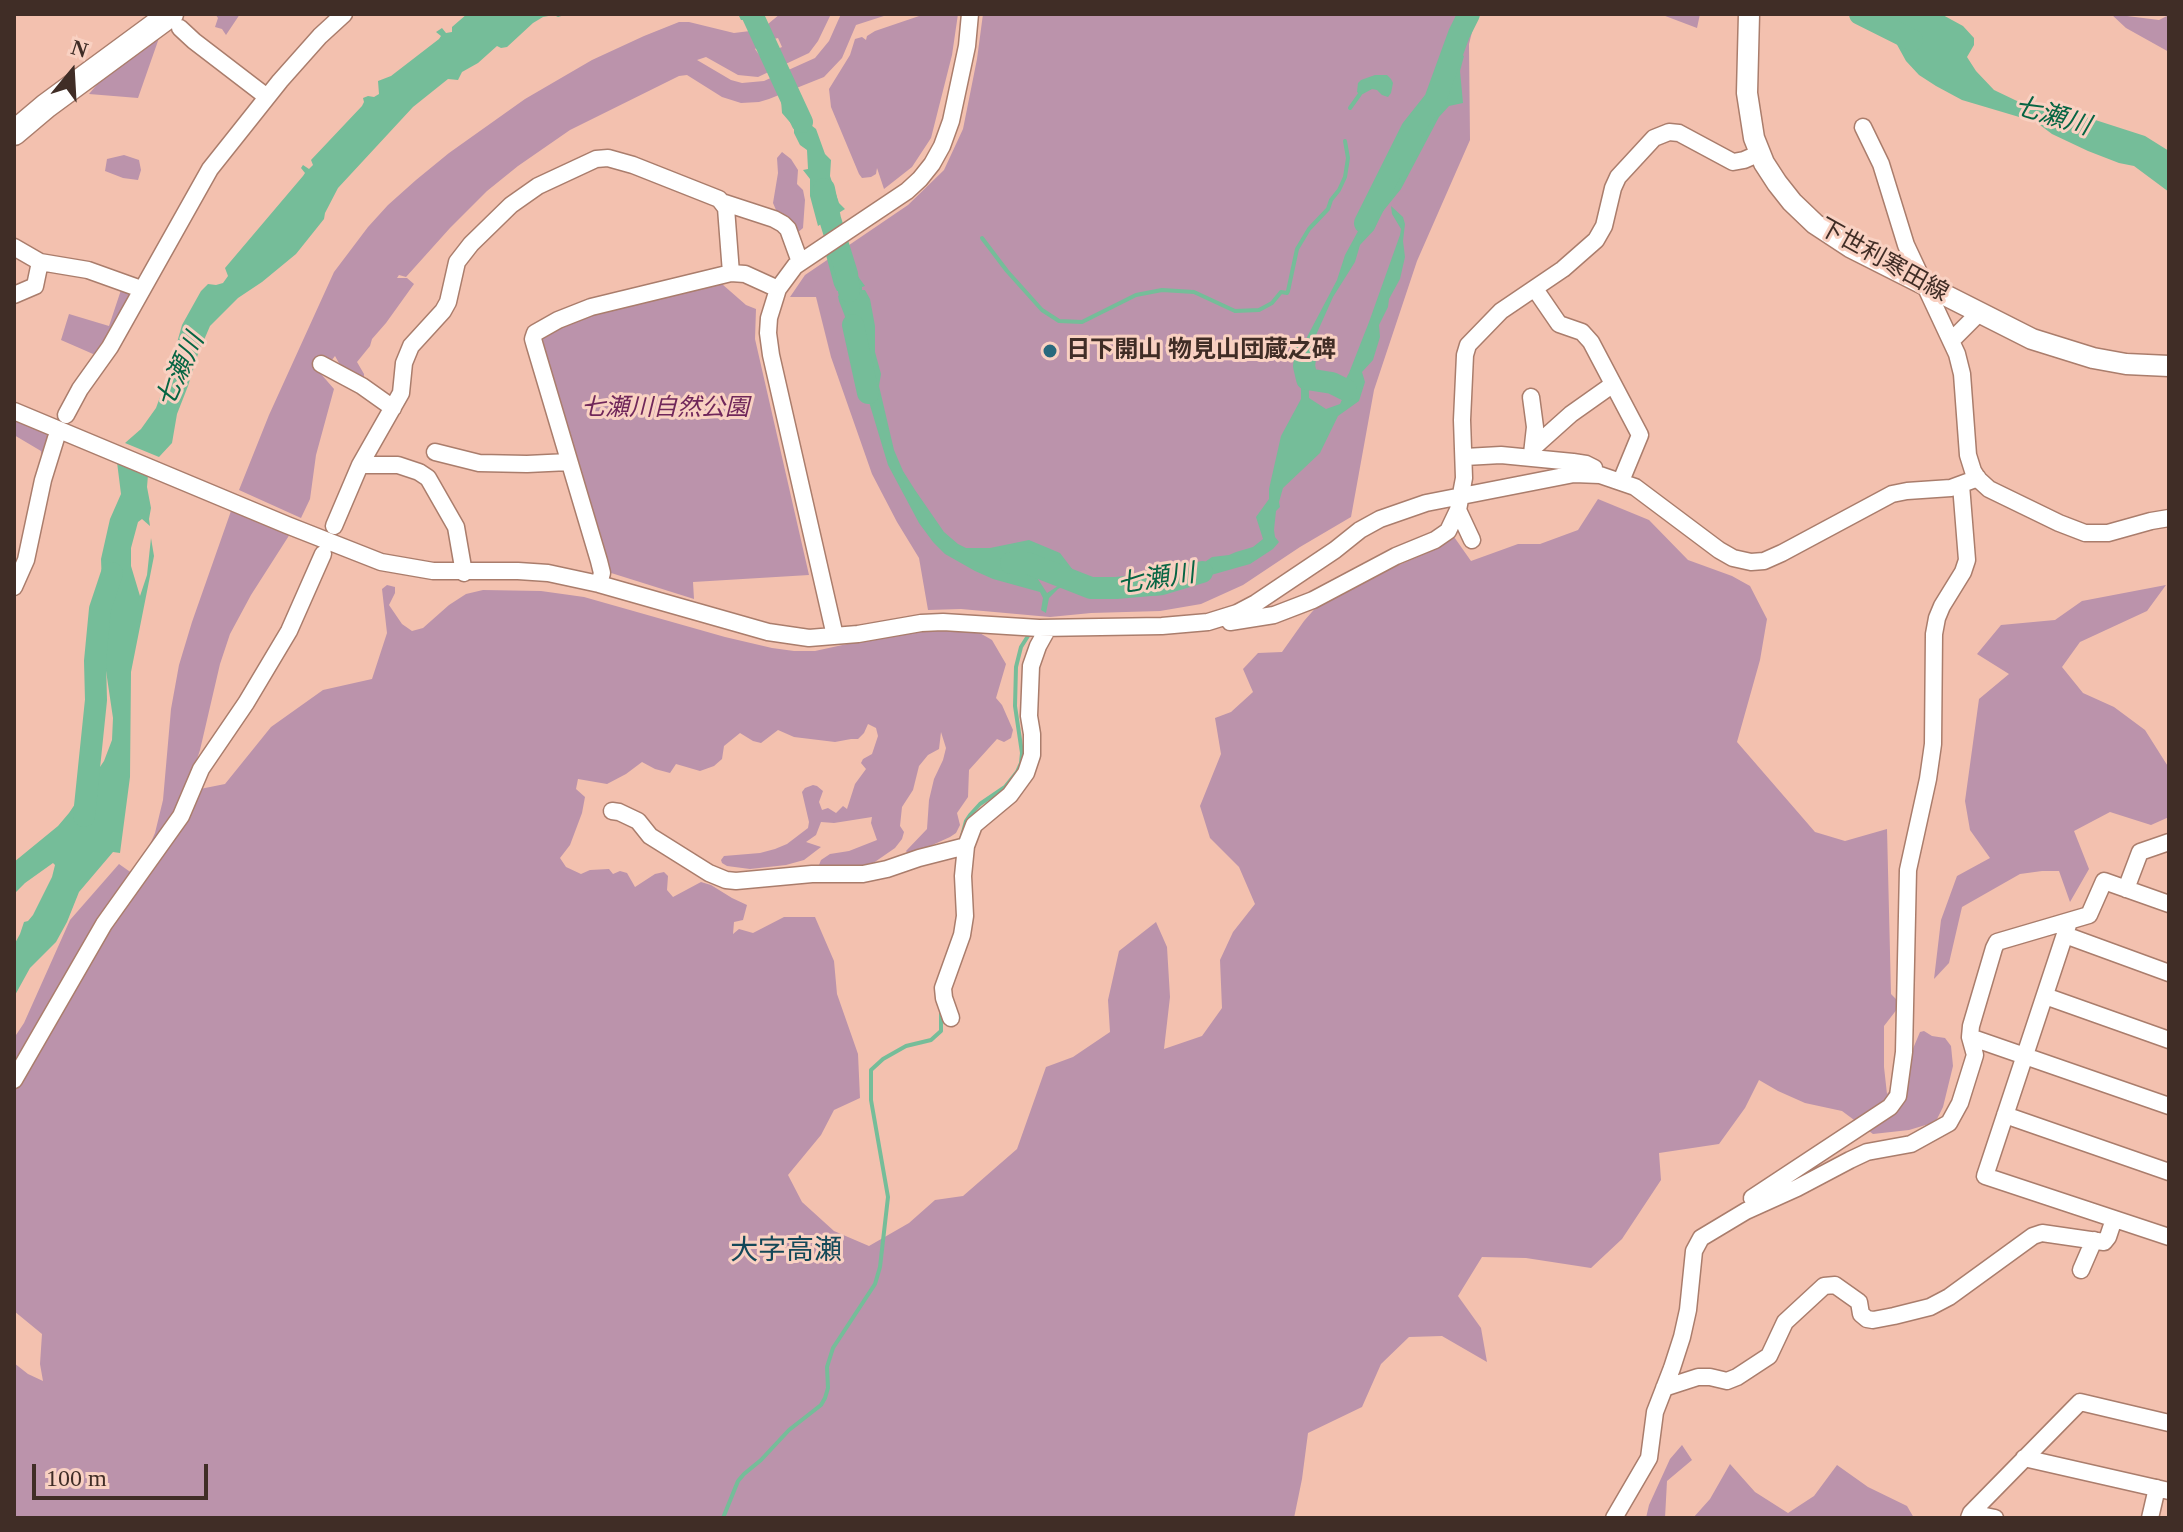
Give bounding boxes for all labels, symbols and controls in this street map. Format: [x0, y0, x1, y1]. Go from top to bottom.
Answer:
north arrow [32, 32, 112, 112]
text: N [68, 34, 91, 63]
water label: 七瀬川 [2010, 91, 2094, 143]
street label: 下世利寒田線 [1813, 213, 1953, 309]
water label: 七瀬川 [150, 329, 212, 413]
place label: 日下開山 物見山団蔵之碑 [1066, 337, 1336, 365]
marker: 日下開山 物見山団蔵之碑 [1041, 342, 1059, 360]
park label: 七瀬川自然公園 [581, 395, 749, 423]
water label: 七瀬川 [1115, 558, 1197, 602]
district label: 大字高瀬 [730, 1235, 842, 1269]
scale bar [36, 1448, 212, 1498]
text: 100 m [46, 1465, 107, 1491]

